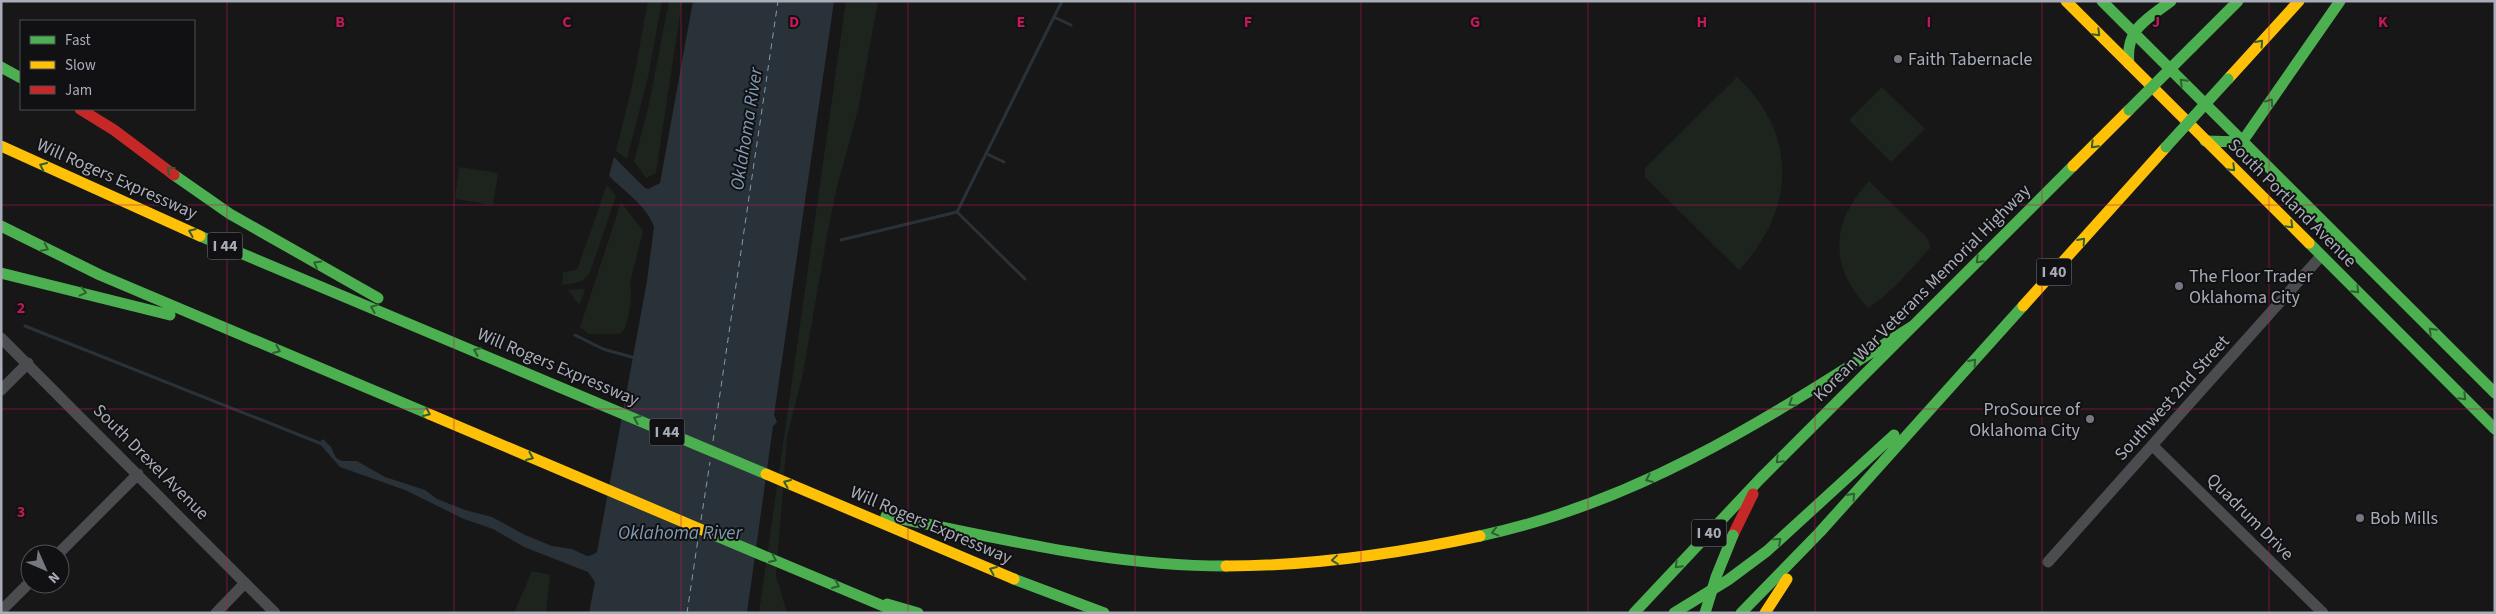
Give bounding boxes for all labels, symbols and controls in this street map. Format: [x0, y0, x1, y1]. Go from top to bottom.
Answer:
text: B [335, 11, 345, 33]
text: C [562, 11, 572, 33]
text: D [789, 11, 799, 33]
text: E [1017, 11, 1025, 33]
text: F [1244, 11, 1252, 33]
text: G [1470, 11, 1480, 33]
text: H [1697, 11, 1707, 33]
text: I [1927, 11, 1931, 33]
text: J [2152, 11, 2160, 33]
text: K [2378, 11, 2388, 33]
legend [20, 20, 195, 110]
one-way arrow [2091, 27, 2100, 36]
text: Fast [65, 30, 91, 51]
one-way arrow [2255, 40, 2264, 49]
place label: Faith Tabernacle [1908, 47, 2033, 72]
marker: Faith Tabernacle [1892, 53, 1904, 65]
text: Slow [65, 55, 96, 76]
water label: Oklahoma River [724, 64, 770, 192]
one-way arrow [2180, 79, 2189, 88]
text: Jam [65, 80, 92, 101]
one-way arrow [2264, 98, 2273, 107]
street label: Will Rogers Expressway [33, 132, 202, 226]
street label: South Portland Avenue [2222, 133, 2362, 273]
one-way arrow [2091, 139, 2100, 148]
one-way arrow [39, 161, 48, 172]
one-way arrow [2226, 162, 2235, 171]
one-way arrow [167, 168, 176, 176]
street label: Korean War Veterans Memorial Highway [1808, 178, 2037, 407]
one-way arrow [2284, 219, 2293, 228]
one-way arrow [188, 227, 196, 237]
road number: I 44 [208, 232, 242, 260]
one-way arrow [2076, 237, 2085, 246]
one-way arrow [40, 242, 49, 252]
one-way arrow [1976, 254, 1985, 263]
road number: I 40 [2036, 258, 2072, 286]
one-way arrow [314, 260, 323, 270]
place label: The Floor Trader Oklahoma City [2189, 264, 2313, 310]
marker: The Floor Trader Oklahoma City [2173, 280, 2185, 292]
one-way arrow [2350, 284, 2359, 293]
one-way arrow [78, 286, 87, 297]
text: 2 [17, 297, 25, 319]
one-way arrow [370, 304, 379, 314]
street label: Will Rogers Expressway [473, 322, 643, 413]
one-way arrow [2429, 327, 2438, 336]
street label: Southwest 2nd Street [2109, 330, 2235, 466]
one-way arrow [272, 344, 281, 354]
one-way arrow [473, 346, 482, 357]
one-way arrow [1968, 358, 1977, 367]
one-way arrow [2457, 391, 2466, 400]
one-way arrow [1789, 397, 1798, 407]
place label: ProSource of Oklahoma City [1969, 397, 2081, 443]
street label: South Drexel Avenue [87, 398, 215, 526]
one-way arrow [422, 408, 430, 418]
marker: ProSource of Oklahoma City [2084, 413, 2096, 425]
one-way arrow [633, 415, 642, 426]
road number: I 44 [650, 418, 684, 446]
one-way arrow [525, 451, 534, 461]
one-way arrow [1776, 455, 1785, 464]
street label: Quadrum Drive [2201, 468, 2299, 566]
one-way arrow [1645, 473, 1654, 483]
one-way arrow [783, 479, 792, 490]
street label: Will Rogers Expressway [846, 480, 1016, 571]
one-way arrow [1846, 493, 1855, 502]
text: 3 [17, 501, 25, 523]
place label: Bob Mills [2370, 506, 2438, 531]
marker: Bob Mills [2354, 512, 2366, 524]
water label: Oklahoma River [618, 520, 743, 547]
road number: I 40 [1692, 520, 1726, 546]
one-way arrow [1492, 526, 1500, 536]
one-way arrow [1773, 538, 1782, 547]
north arrow [20, 544, 70, 594]
one-way arrow [769, 554, 777, 564]
one-way arrow [1331, 554, 1339, 565]
one-way arrow [1675, 559, 1684, 568]
one-way arrow [990, 566, 998, 576]
text: N [43, 567, 64, 588]
one-way arrow [831, 579, 840, 590]

